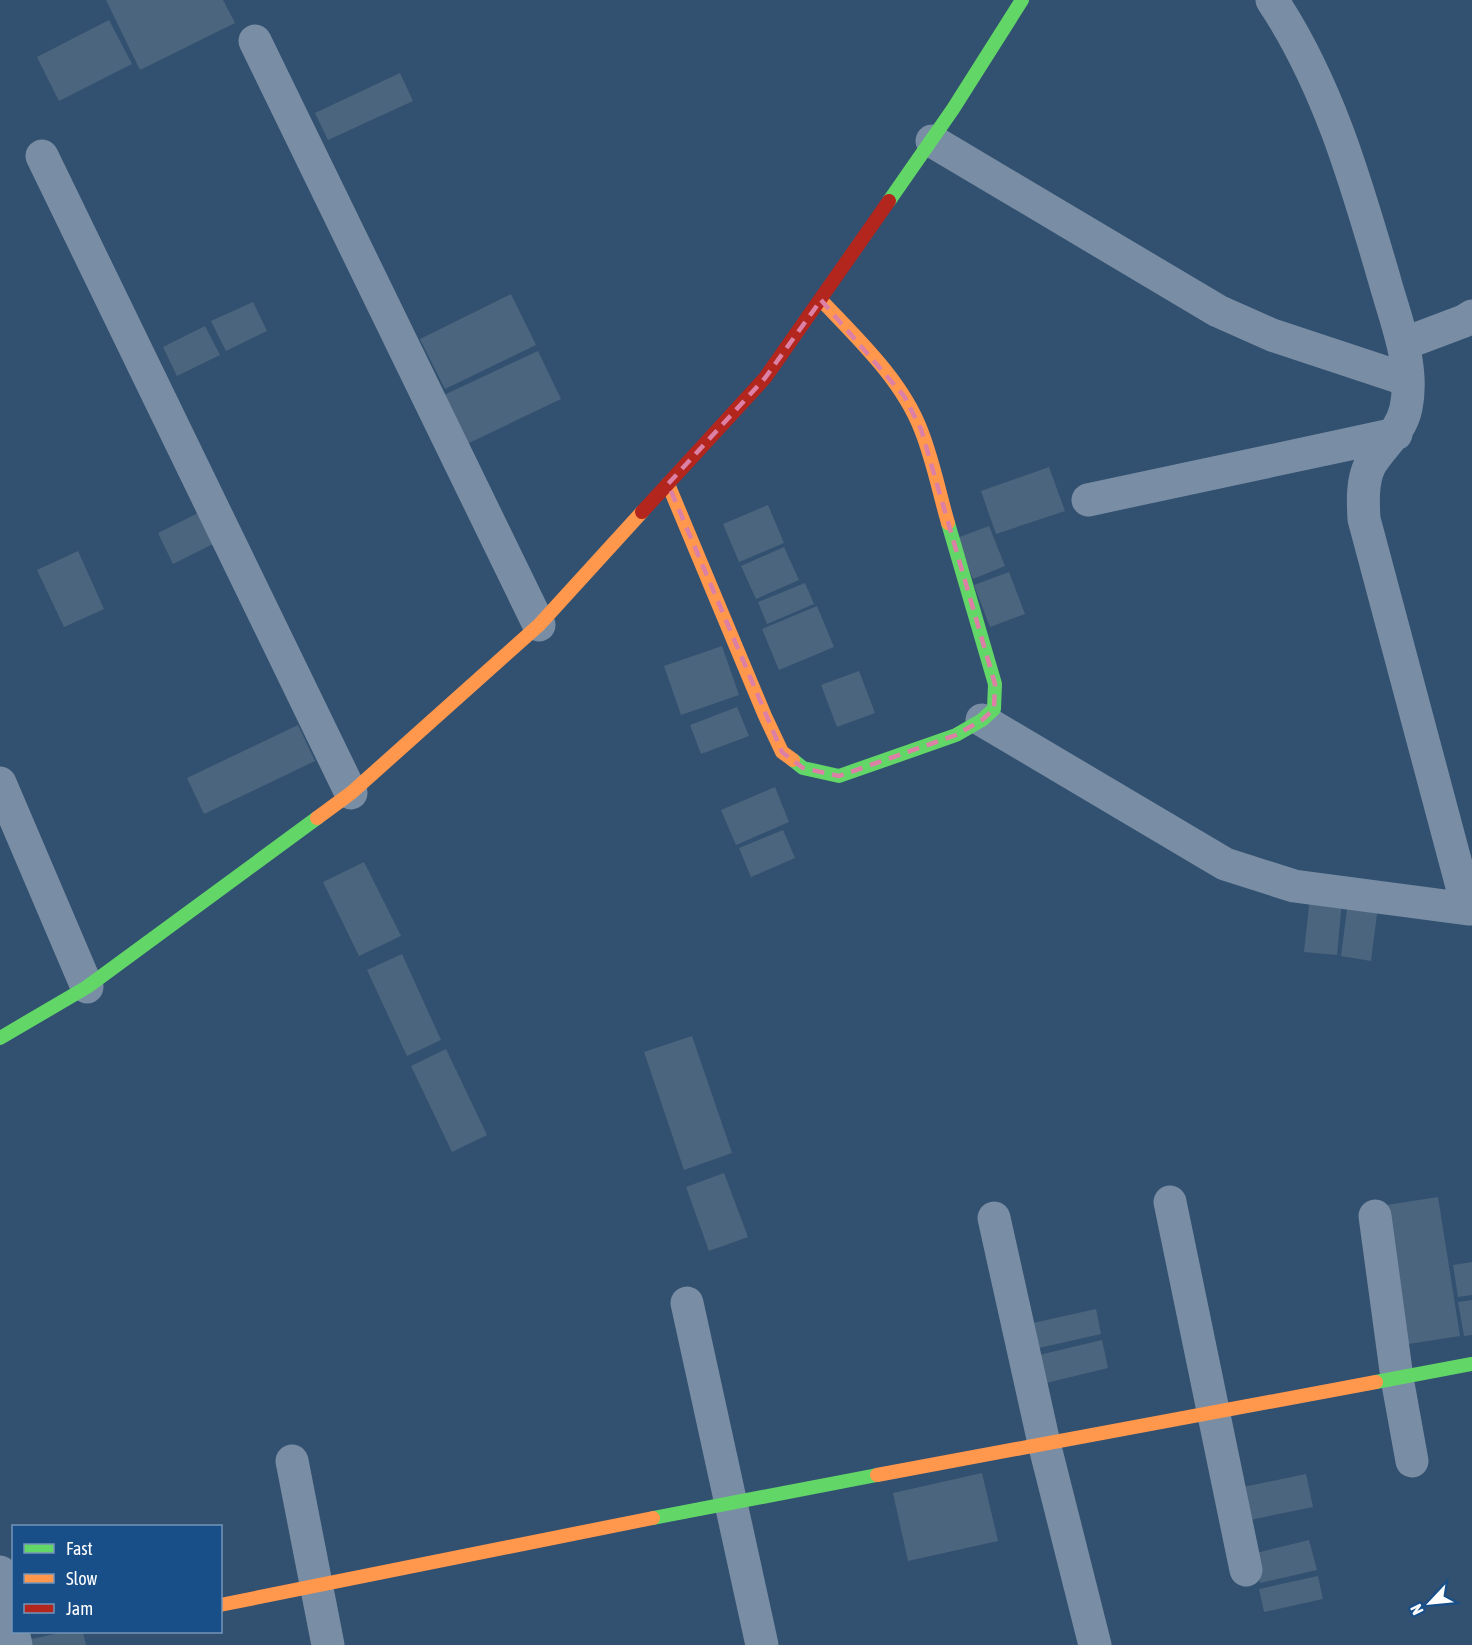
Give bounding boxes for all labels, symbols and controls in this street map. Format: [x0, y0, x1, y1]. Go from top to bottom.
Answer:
legend [12, 1525, 222, 1633]
text: Fast [66, 1538, 93, 1559]
text: Slow [66, 1568, 97, 1589]
north arrow [1400, 1573, 1460, 1633]
text: Jam [66, 1598, 93, 1619]
text: N [1406, 1601, 1427, 1618]

